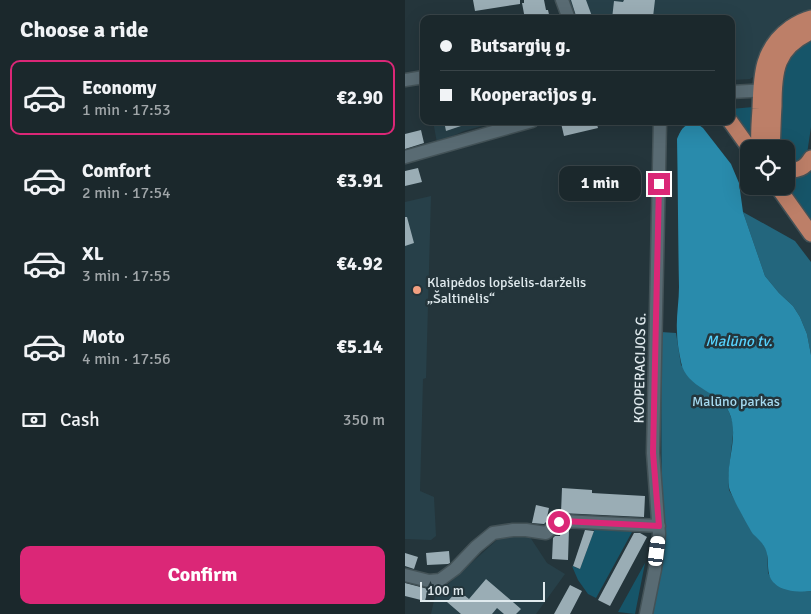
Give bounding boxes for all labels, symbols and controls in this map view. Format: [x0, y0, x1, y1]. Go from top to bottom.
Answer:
text: Choose a ride [20, 16, 148, 43]
text: Butsargių g. [470, 34, 571, 58]
icon: car [22, 75, 67, 120]
text: Economy [82, 76, 156, 100]
text: Kooperacijos g. [470, 83, 597, 107]
text: €2.90 [337, 86, 383, 110]
text: 1 min · 17:53 [82, 100, 171, 120]
map controls [740, 140, 795, 195]
button: locate [740, 140, 795, 195]
icon: car [22, 158, 67, 203]
text: Comfort [82, 159, 151, 183]
callout: 1 min [559, 166, 641, 202]
text: €3.91 [337, 169, 383, 193]
text: 1 min [581, 173, 619, 193]
route end [648, 173, 670, 195]
text: 2 min · 17:54 [82, 183, 171, 203]
icon: car [22, 241, 67, 286]
text: XL [82, 242, 104, 266]
text: €4.92 [337, 252, 383, 276]
text: 3 min · 17:55 [82, 266, 171, 286]
place label: Klaipėdos lopšelis-darželis „Šaltinėlis“ [427, 274, 586, 307]
marker: Klaipėdos lopšelis-darželis „Šaltinėlis“ [411, 284, 423, 296]
street label: KOOPERACIJOS G. [631, 312, 649, 424]
icon: car [22, 324, 67, 369]
text: Moto [82, 325, 125, 349]
water label: Malūno tv. [706, 332, 772, 350]
text: €5.14 [337, 335, 383, 359]
text: 4 min · 17:56 [82, 349, 171, 369]
park label: Malūno parkas [692, 393, 780, 410]
icon: cash [20, 406, 48, 434]
text: Cash [60, 408, 100, 432]
text: 350 m [343, 410, 385, 430]
route start [548, 511, 570, 533]
car [647, 535, 666, 567]
button: Confirm [20, 546, 385, 604]
scale bar [420, 579, 545, 602]
text: 100 m [427, 582, 464, 599]

